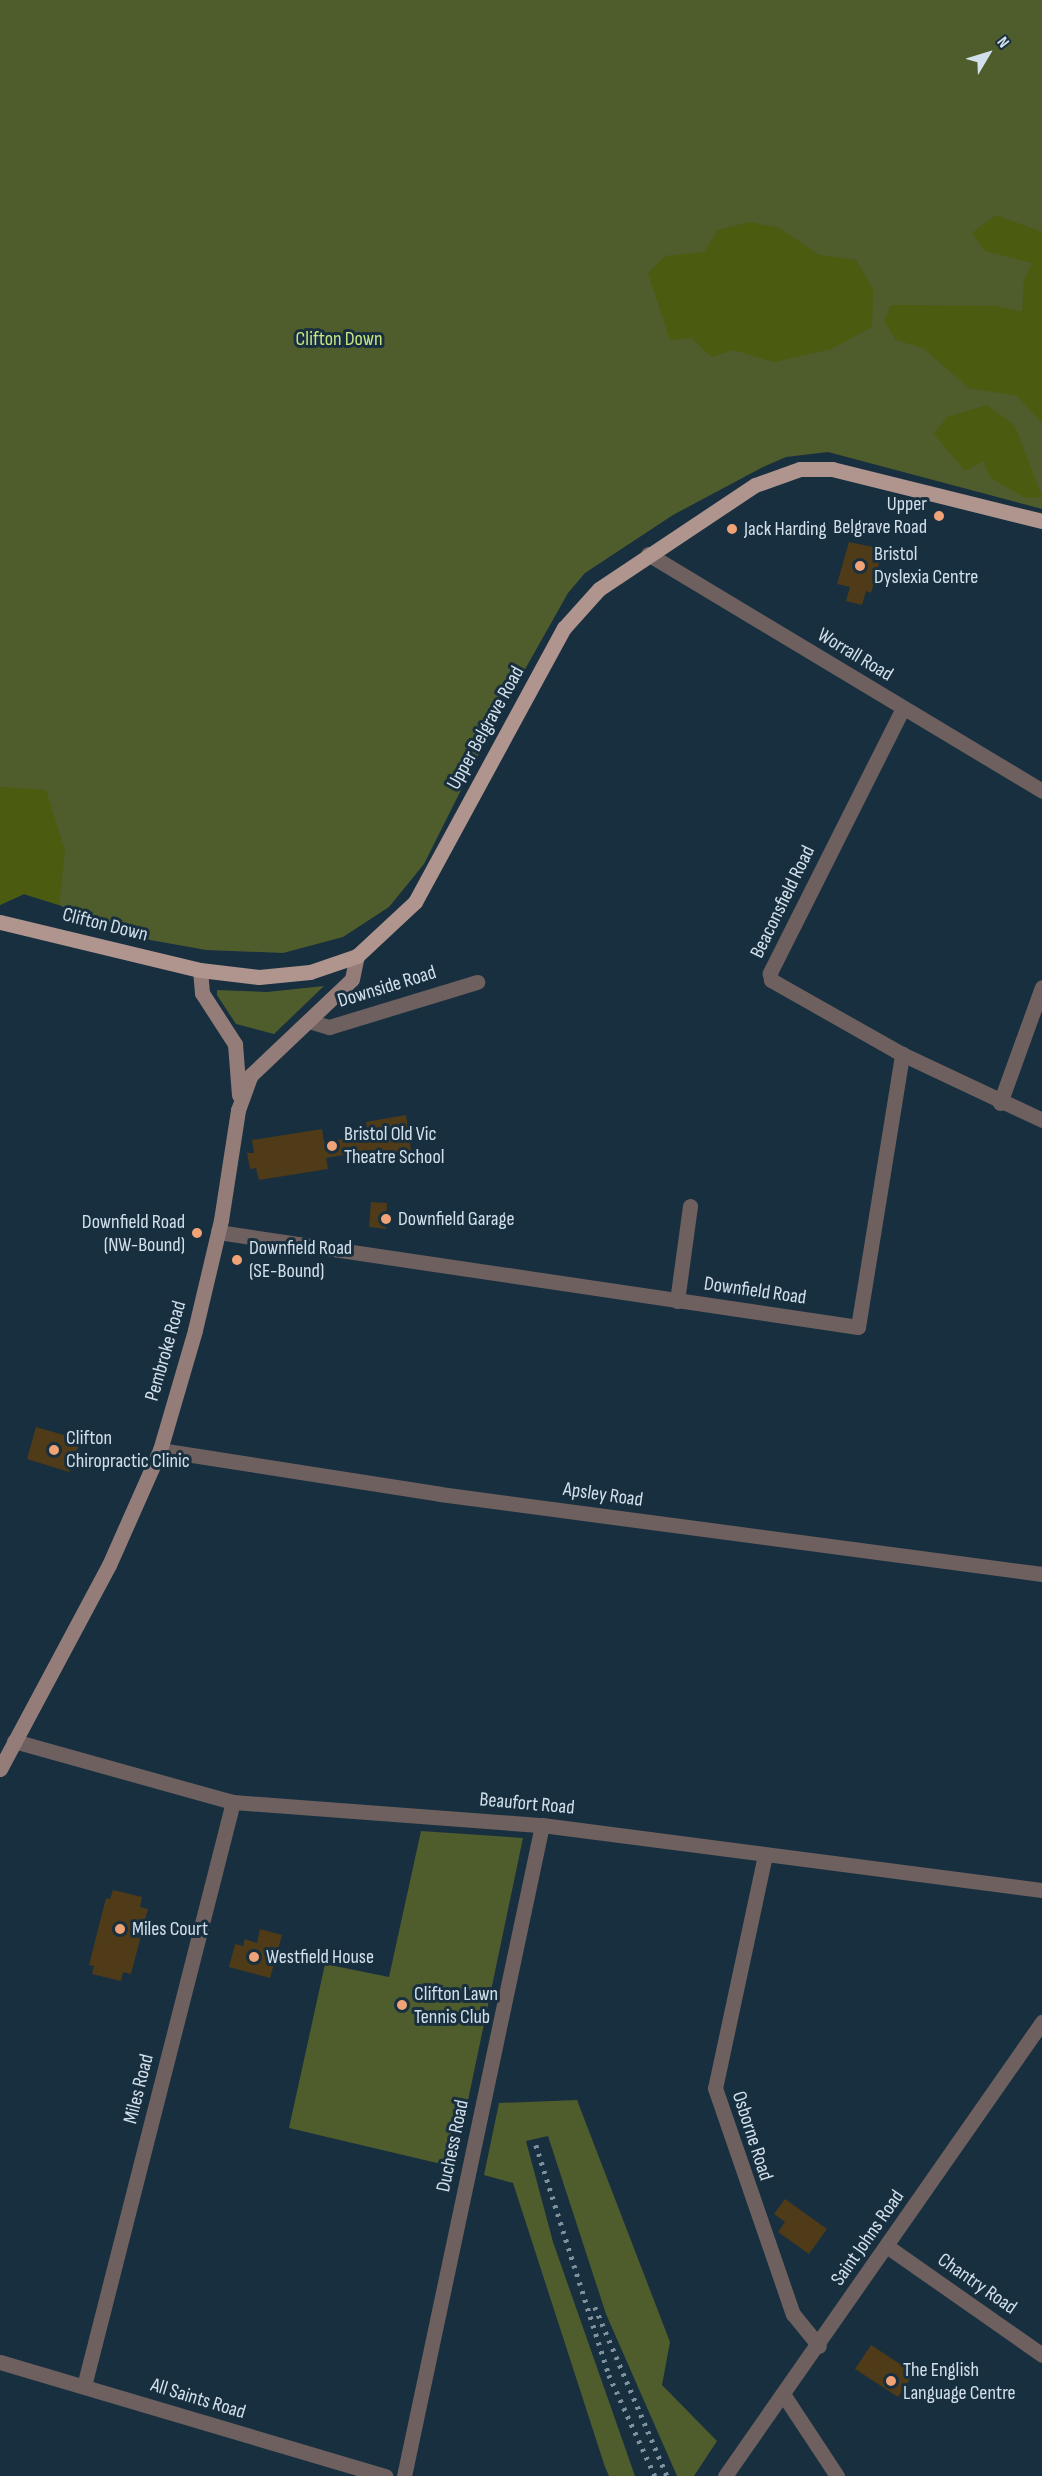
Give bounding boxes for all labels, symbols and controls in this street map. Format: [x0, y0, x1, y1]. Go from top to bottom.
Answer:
north arrow [958, 24, 1018, 84]
text: N [992, 33, 1013, 52]
park label: Clifton Down [295, 327, 383, 351]
place label: Upper Belgrave Road [833, 492, 927, 539]
marker: Upper Belgrave Road [932, 509, 946, 523]
place label: Jack Harding [744, 517, 826, 541]
marker: Jack Harding [725, 522, 739, 536]
place label: Bristol Dyslexia Centre [874, 542, 978, 589]
marker: Bristol Dyslexia Centre [851, 557, 869, 575]
street label: Worrall Road [813, 623, 897, 687]
street label: Upper Belgrave Road [442, 662, 530, 794]
street label: Beaconsfield Road [745, 842, 821, 962]
street label: Clifton Down [60, 903, 150, 947]
street label: Downside Road [335, 961, 439, 1013]
place label: Bristol Old Vic Theatre School [344, 1122, 444, 1169]
marker: Bristol Old Vic Theatre School [325, 1139, 339, 1153]
place label: Downfield Garage [398, 1207, 514, 1231]
place label: Downfield Road (NW-Bound) [82, 1210, 185, 1257]
marker: Downfield Garage [379, 1212, 393, 1226]
marker: Downfield Road (NW-Bound) [190, 1226, 204, 1240]
place label: Downfield Road (SE-Bound) [249, 1236, 352, 1283]
marker: Downfield Road (SE-Bound) [230, 1253, 244, 1267]
street label: Downfield Road [702, 1272, 808, 1310]
street label: Pembroke Road [140, 1298, 192, 1404]
place label: Clifton Chiropractic Clinic [66, 1426, 190, 1473]
marker: Clifton Chiropractic Clinic [47, 1443, 61, 1457]
street label: Apsley Road [562, 1478, 644, 1512]
street label: Beaufort Road [479, 1788, 575, 1820]
place label: Miles Court [132, 1917, 208, 1941]
marker: Miles Court [113, 1922, 127, 1936]
place label: Westfield House [266, 1945, 374, 1969]
marker: Westfield House [247, 1950, 261, 1964]
place label: Clifton Lawn Tennis Club [414, 1982, 498, 2029]
marker: Clifton Lawn Tennis Club [395, 1998, 409, 2012]
street label: Miles Road [119, 2052, 159, 2126]
street label: Osborne Road [726, 2088, 778, 2184]
street label: Duchess Road [432, 2098, 474, 2194]
street label: Saint Johns Road [826, 2186, 910, 2290]
street label: Chantry Road [933, 2248, 1021, 2320]
place label: The English Language Centre [903, 2358, 1016, 2405]
street label: All Saints Road [148, 2373, 248, 2425]
marker: The English Language Centre [884, 2374, 898, 2388]

